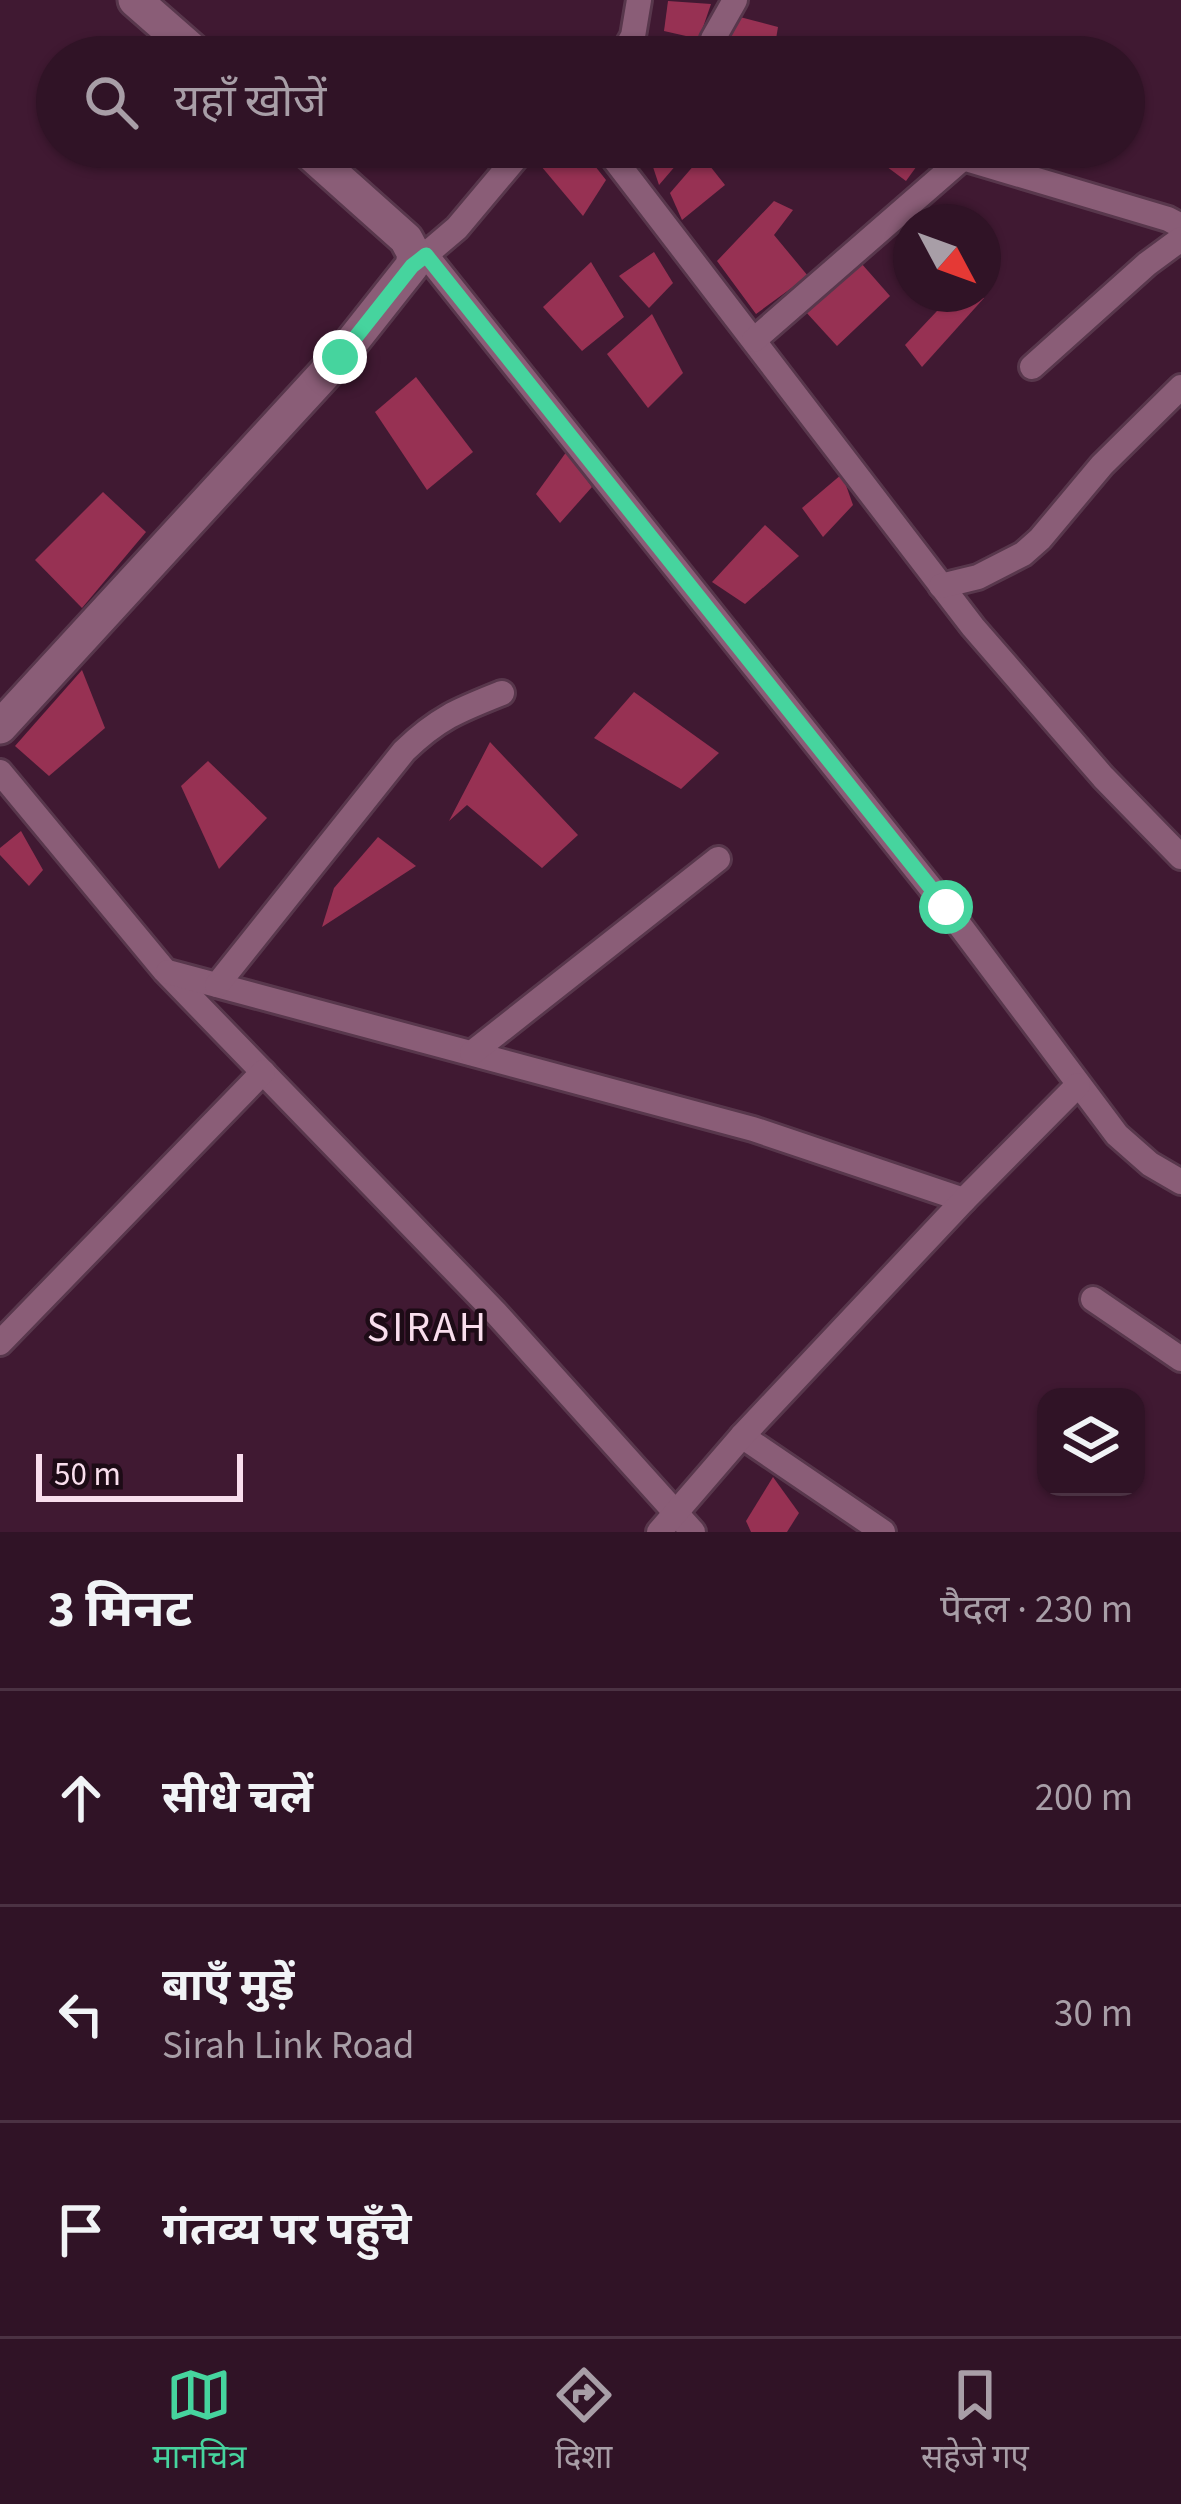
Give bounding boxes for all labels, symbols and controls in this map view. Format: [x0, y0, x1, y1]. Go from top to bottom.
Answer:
search box [36, 36, 1145, 168]
icon: search [78, 69, 144, 135]
text: यहाँ खोजें [174, 70, 327, 134]
north arrow [893, 204, 1001, 312]
route end [313, 330, 367, 384]
route start [919, 880, 973, 934]
district label: SIRAH [367, 1298, 489, 1358]
map controls [1037, 1388, 1145, 1496]
button: layers [1037, 1388, 1145, 1496]
scale bar [36, 1448, 243, 1501]
text: 50 m [54, 1451, 121, 1498]
text: 3 मिनट [48, 1574, 192, 1646]
text: पैदल · 230 m [940, 1582, 1133, 1638]
icon: ahead [48, 1765, 114, 1831]
text: सीधे चलें [162, 1766, 313, 1830]
text: 200 m [1035, 1770, 1133, 1826]
text: बाएँ मुड़ें [162, 1954, 294, 2018]
icon: left [48, 1981, 114, 2047]
text: 30 m [1054, 1986, 1133, 2042]
text: Sirah Link Road [162, 2018, 414, 2074]
icon: arrive [48, 2197, 114, 2263]
text: गंतव्य पर पहुँचे [162, 2198, 411, 2262]
tab: मानचित्र [152, 2362, 246, 2481]
tab: दिशा [551, 2362, 617, 2481]
tab: सहेजे गए [921, 2362, 1029, 2481]

